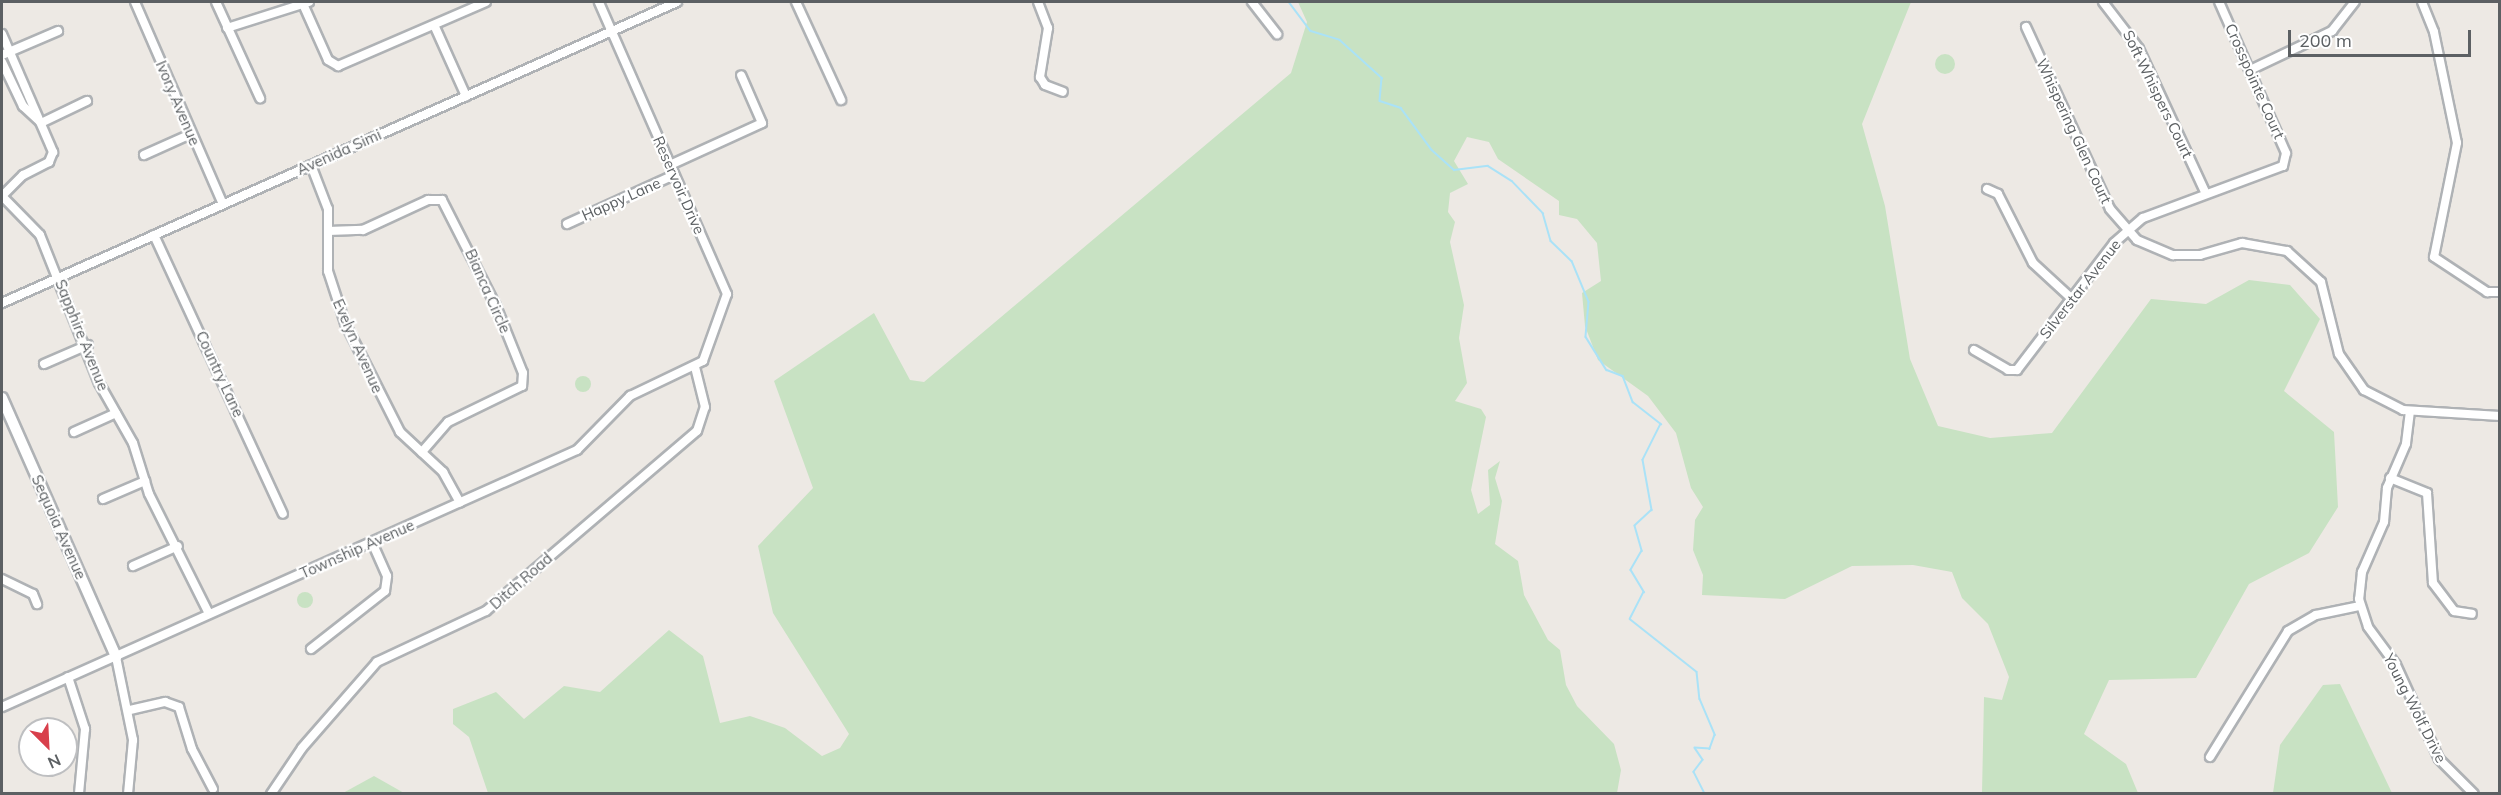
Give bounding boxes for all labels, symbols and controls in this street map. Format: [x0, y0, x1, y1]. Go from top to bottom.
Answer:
scale bar [2291, 18, 2474, 56]
street label: Crosspointe Court [2222, 21, 2288, 141]
street label: Soft Whispers Court [2119, 27, 2197, 161]
text: 200 m [2299, 29, 2352, 52]
street label: Whispering Glen Court [2032, 56, 2116, 206]
street label: Ivory Avenue [152, 58, 204, 148]
street label: Avenida Simi [294, 125, 384, 179]
street label: Reservoir Drive [649, 133, 709, 237]
street label: Happy Lane [579, 174, 663, 224]
street label: Silverstar Avenue [2036, 236, 2124, 342]
street label: Bianca Circle [461, 246, 515, 336]
street label: Sapphire Avenue [51, 277, 113, 393]
street label: Evelyn Avenue [329, 296, 387, 396]
street label: Country Lane [192, 328, 248, 420]
street label: Sequoia Avenue [28, 472, 90, 582]
street label: Township Avenue [297, 516, 417, 582]
street label: Ditch Road [486, 549, 556, 613]
street label: Young Wolf Drive [2380, 650, 2450, 766]
north arrow [18, 717, 78, 777]
text: N [45, 750, 64, 773]

